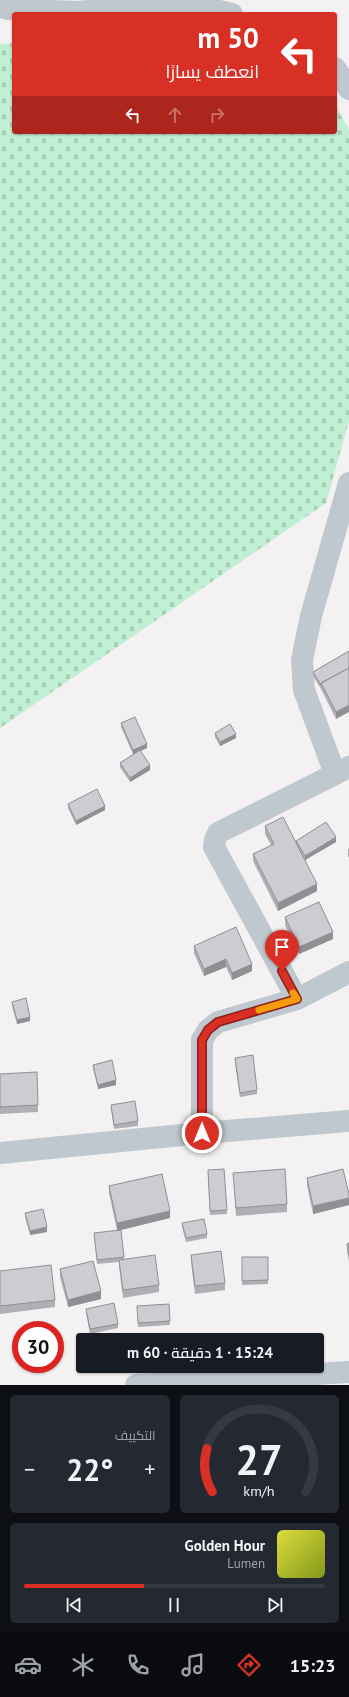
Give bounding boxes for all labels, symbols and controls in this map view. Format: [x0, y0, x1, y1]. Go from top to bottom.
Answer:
text: 50 m [198, 19, 259, 56]
icon: left [273, 28, 325, 80]
text: انعطف يسارًا [165, 60, 259, 83]
icon: left [122, 104, 144, 126]
icon: ahead [164, 104, 186, 126]
icon: right [206, 104, 228, 126]
pin [265, 930, 299, 971]
icon: arrive [271, 936, 293, 958]
position arrow [181, 1112, 223, 1154]
speed limit sign: 30 [12, 1321, 64, 1373]
text: 15:24 · 1 دقيقة · 60 m [127, 1343, 273, 1362]
text: التكييف [115, 1427, 156, 1444]
text: 27 [236, 1433, 283, 1486]
text: 22° [66, 1450, 113, 1489]
text: − [24, 1455, 35, 1483]
text: + [144, 1455, 155, 1483]
text: km/h [244, 1481, 275, 1500]
text: Golden Hour [185, 1536, 265, 1555]
text: Lumen [227, 1555, 265, 1572]
icon: previous [63, 1594, 85, 1616]
icon: pause [163, 1594, 185, 1616]
icon: next [264, 1594, 286, 1616]
icon: car [14, 1651, 42, 1679]
icon: climate [69, 1651, 97, 1679]
icon: phone [124, 1651, 152, 1679]
icon: music [179, 1651, 207, 1679]
icon: directions [235, 1651, 263, 1679]
text: 15:23 [290, 1654, 335, 1677]

